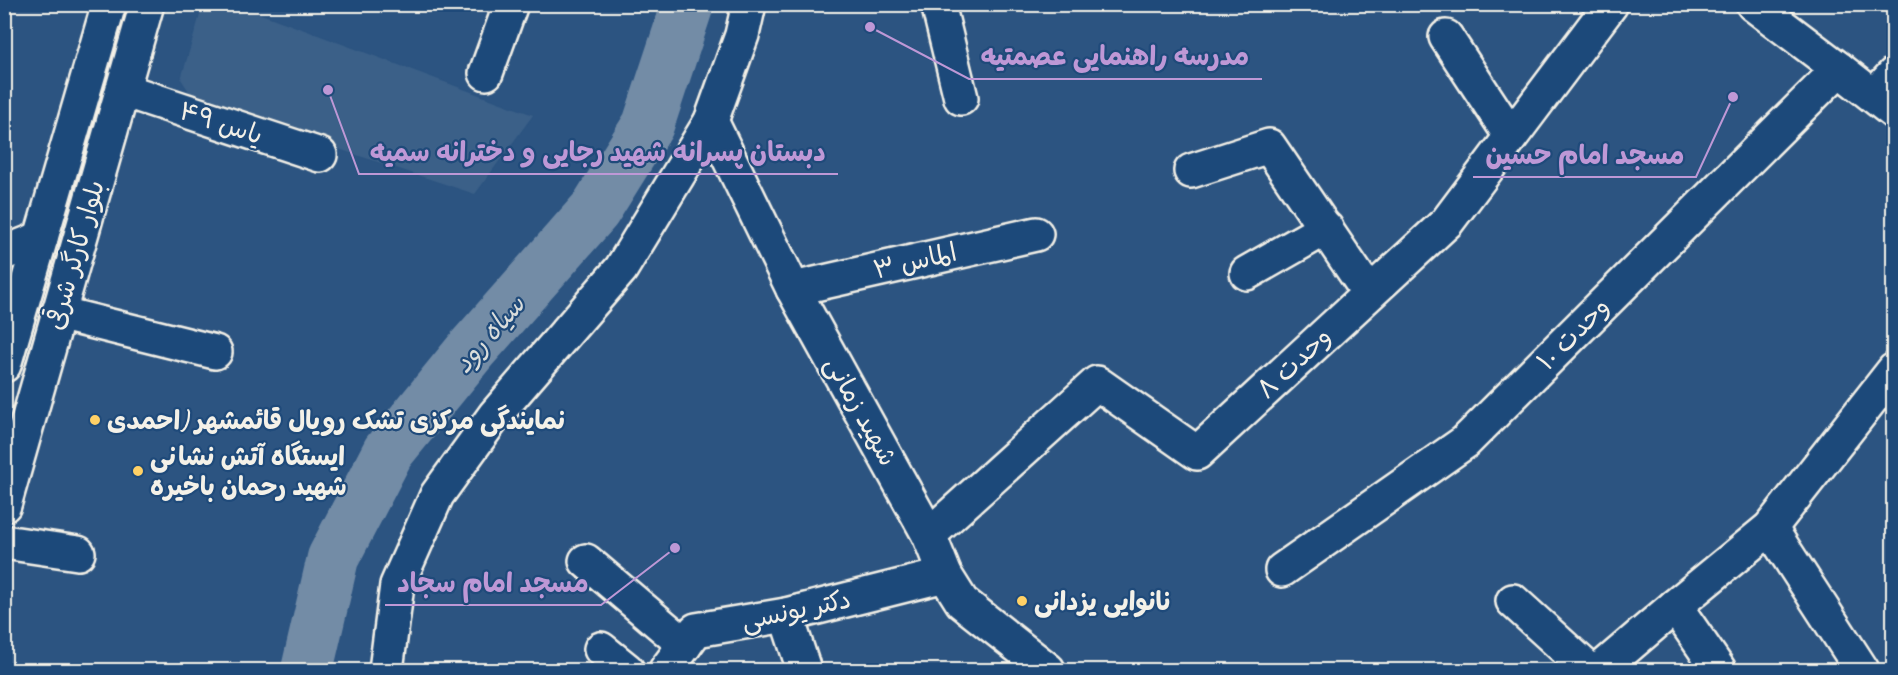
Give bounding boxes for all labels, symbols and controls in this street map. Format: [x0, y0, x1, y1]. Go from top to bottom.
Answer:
callout: مدرسه راهنمایی عصمتیه [969, 34, 1262, 79]
text: مدرسه راهنمایی عصمتیه [981, 39, 1249, 74]
street label: یاس ۴۹ [175, 94, 267, 152]
callout: دبستان پسرانه شهید رجایی و دخترانه سمیه [359, 129, 838, 174]
callout: مسجد امام حسین [1473, 132, 1696, 177]
text: دبستان پسرانه شهید رجایی و دخترانه سمیه [370, 135, 826, 170]
text: مسجد امام حسین [1486, 138, 1684, 175]
street label: بلوار کارگر شرقی [38, 176, 112, 334]
street label: الماس ۳ [870, 235, 960, 287]
water label: سیاه رود [446, 288, 532, 380]
street label: وحدت ۱۰ [1529, 290, 1617, 378]
street label: وحدت ۸ [1250, 320, 1338, 406]
street label: شهید زمانی [817, 350, 905, 472]
place label: نمایندگی مرکزی تشک رویال قائمشهر (احمدی [107, 404, 565, 437]
marker: نمایندگی مرکزی تشک رویال قائمشهر (احمدی [88, 413, 102, 427]
place label: ایستگاه آتش نشانی شهید رحمان باخیره [150, 440, 347, 503]
marker: ایستگاه آتش نشانی شهید رحمان باخیره [131, 464, 145, 478]
callout: مسجد امام سجاد [385, 560, 601, 605]
text: مسجد امام سجاد [397, 566, 589, 603]
street label: دکتر یونسی [738, 582, 854, 638]
place label: نانوایی یزدانی [1034, 585, 1172, 618]
marker: نانوایی یزدانی [1015, 594, 1029, 608]

